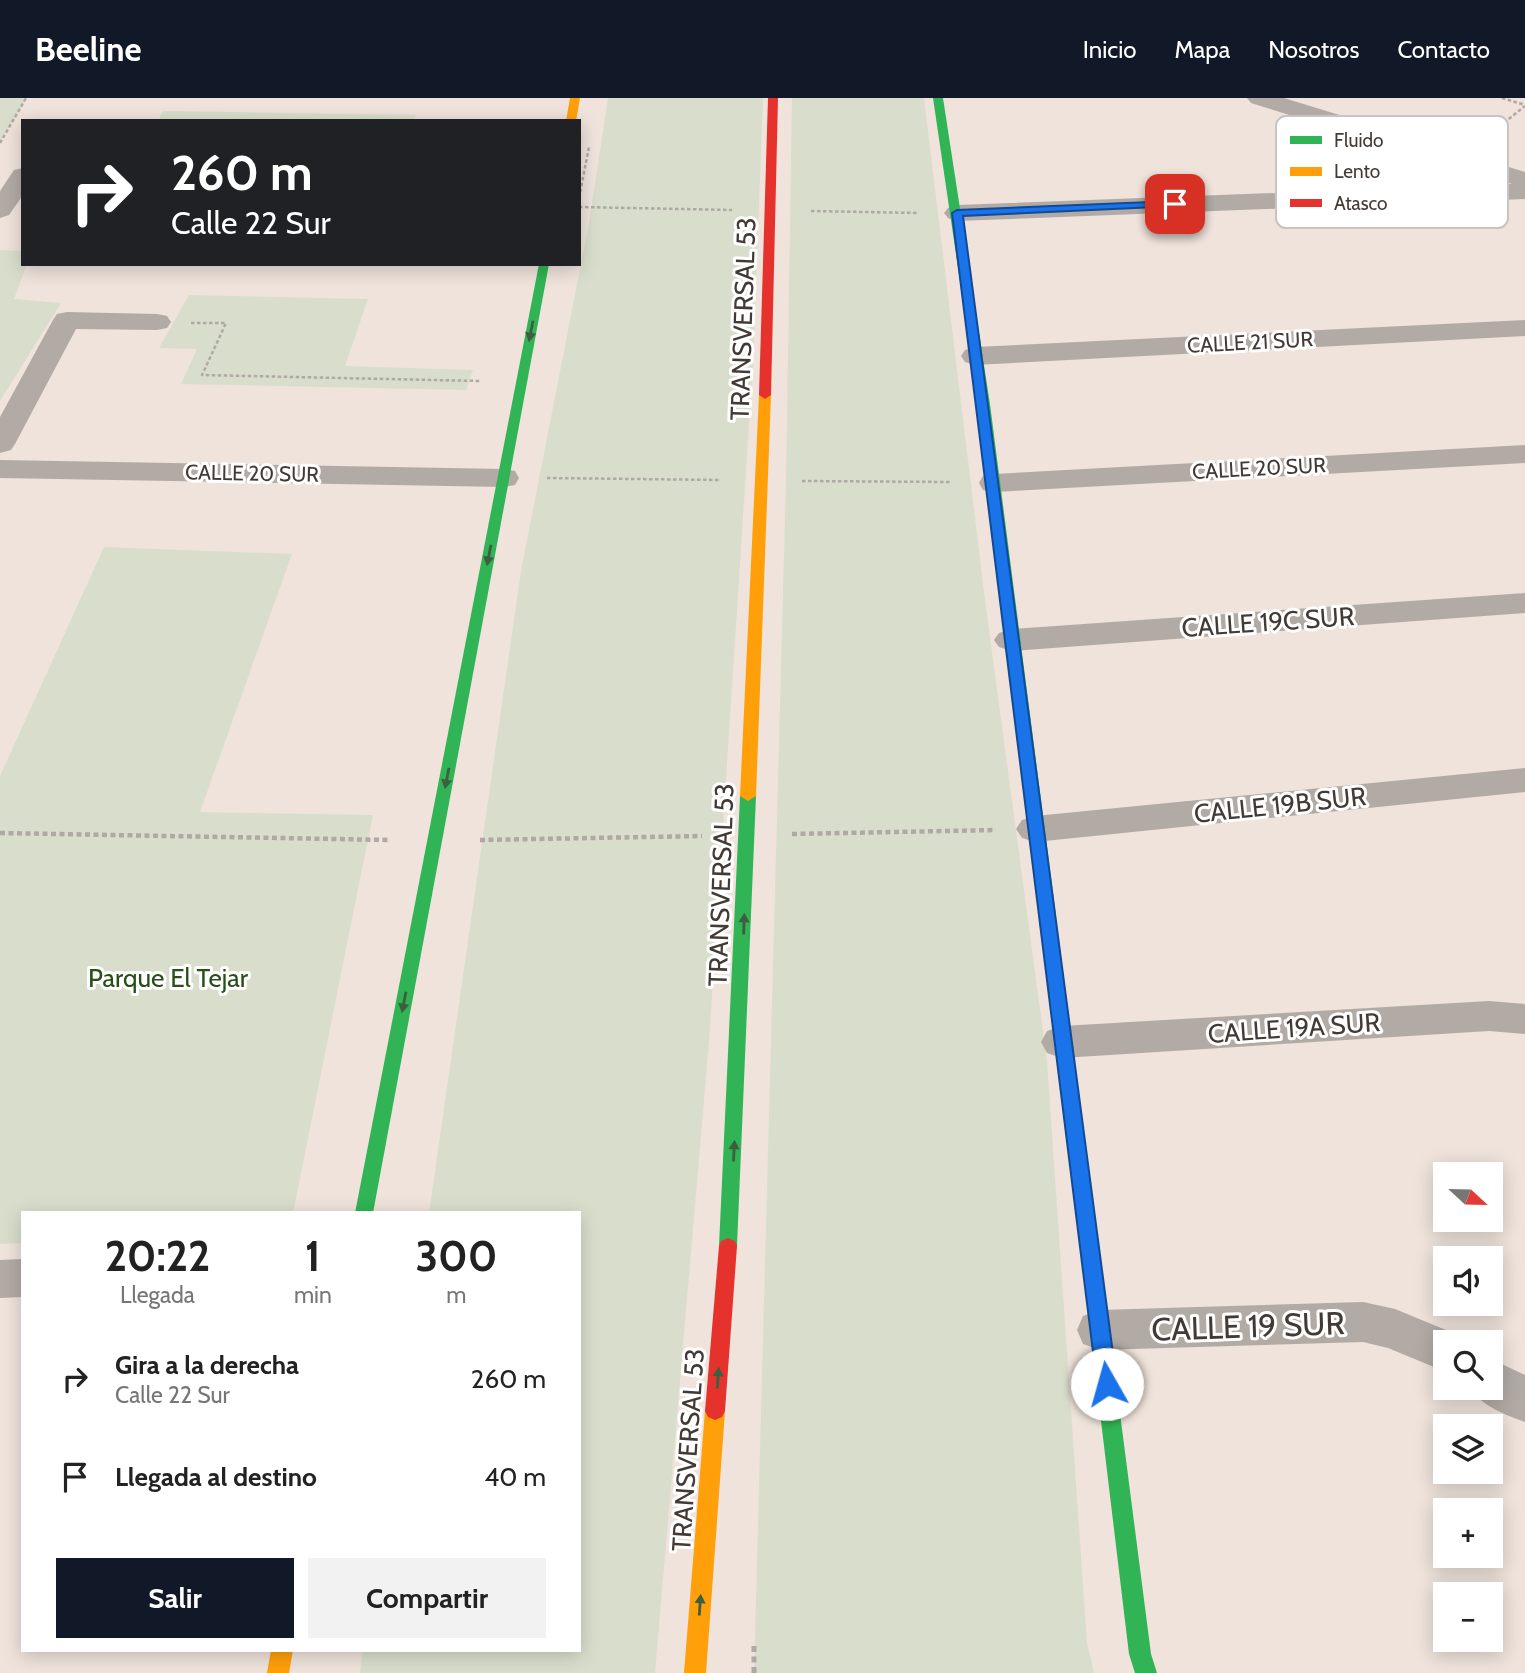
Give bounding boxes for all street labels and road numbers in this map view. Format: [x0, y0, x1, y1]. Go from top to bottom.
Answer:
street label: TRANSVERSAL 53 [723, 217, 763, 421]
street label: CALLE 21 SUR [1186, 326, 1314, 358]
street label: CALLE 20 SUR [1192, 452, 1327, 484]
street label: CALLE 20 SUR [185, 459, 319, 487]
street label: CALLE 19C SUR [1181, 600, 1356, 644]
street label: CALLE 19B SUR [1192, 780, 1368, 830]
street label: TRANSVERSAL 53 [701, 783, 741, 987]
street label: CALLE 19A SUR [1207, 1006, 1381, 1050]
street label: CALLE 19 SUR [1151, 1303, 1345, 1349]
street label: TRANSVERSAL 53 [665, 1348, 711, 1552]

